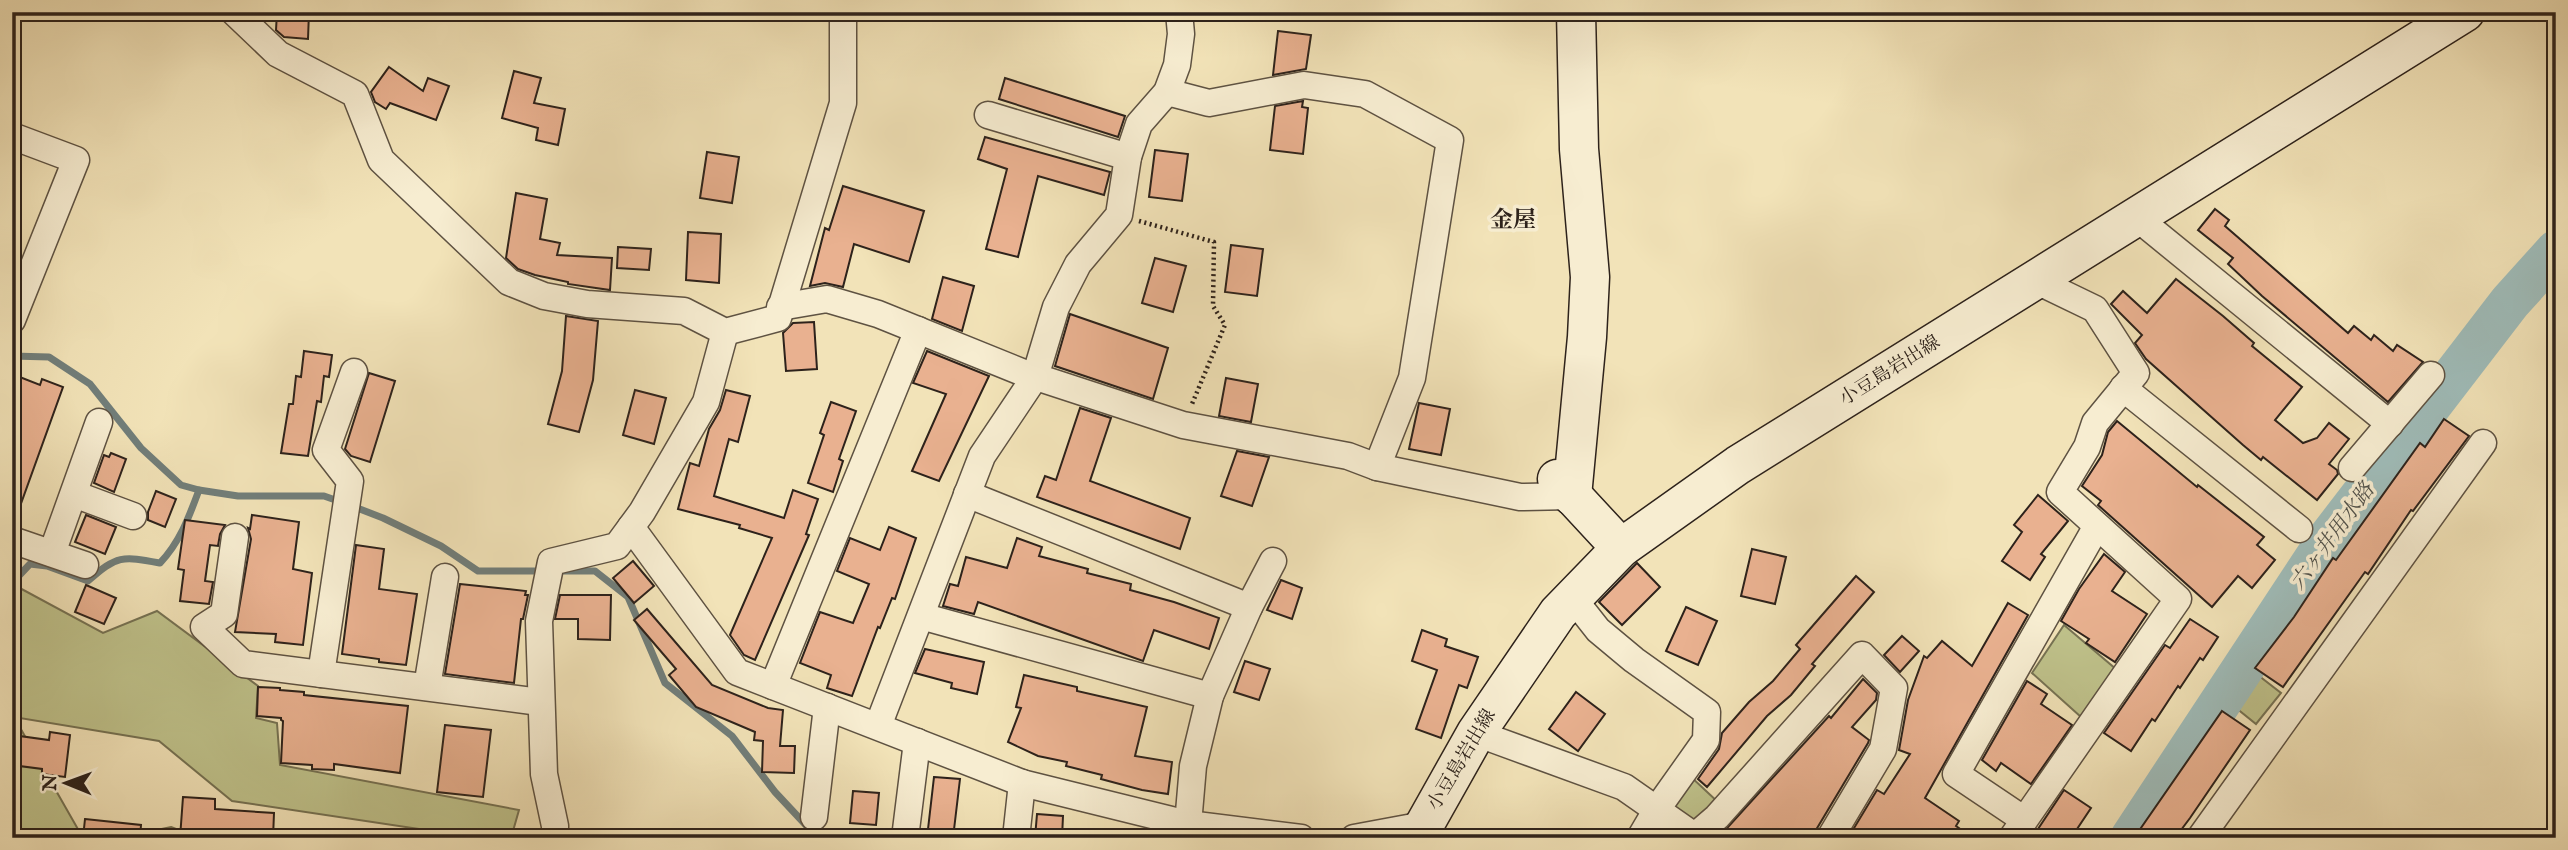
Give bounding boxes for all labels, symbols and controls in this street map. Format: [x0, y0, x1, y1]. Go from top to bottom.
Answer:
district label: 金屋 [1490, 206, 1536, 235]
street label: 小豆島岩出線 [1835, 331, 1945, 411]
water label: 六ヶ井用水路 [2285, 476, 2382, 596]
street label: 小豆島岩出線 [1422, 705, 1502, 815]
north arrow [32, 748, 102, 818]
text: N [39, 774, 63, 792]

